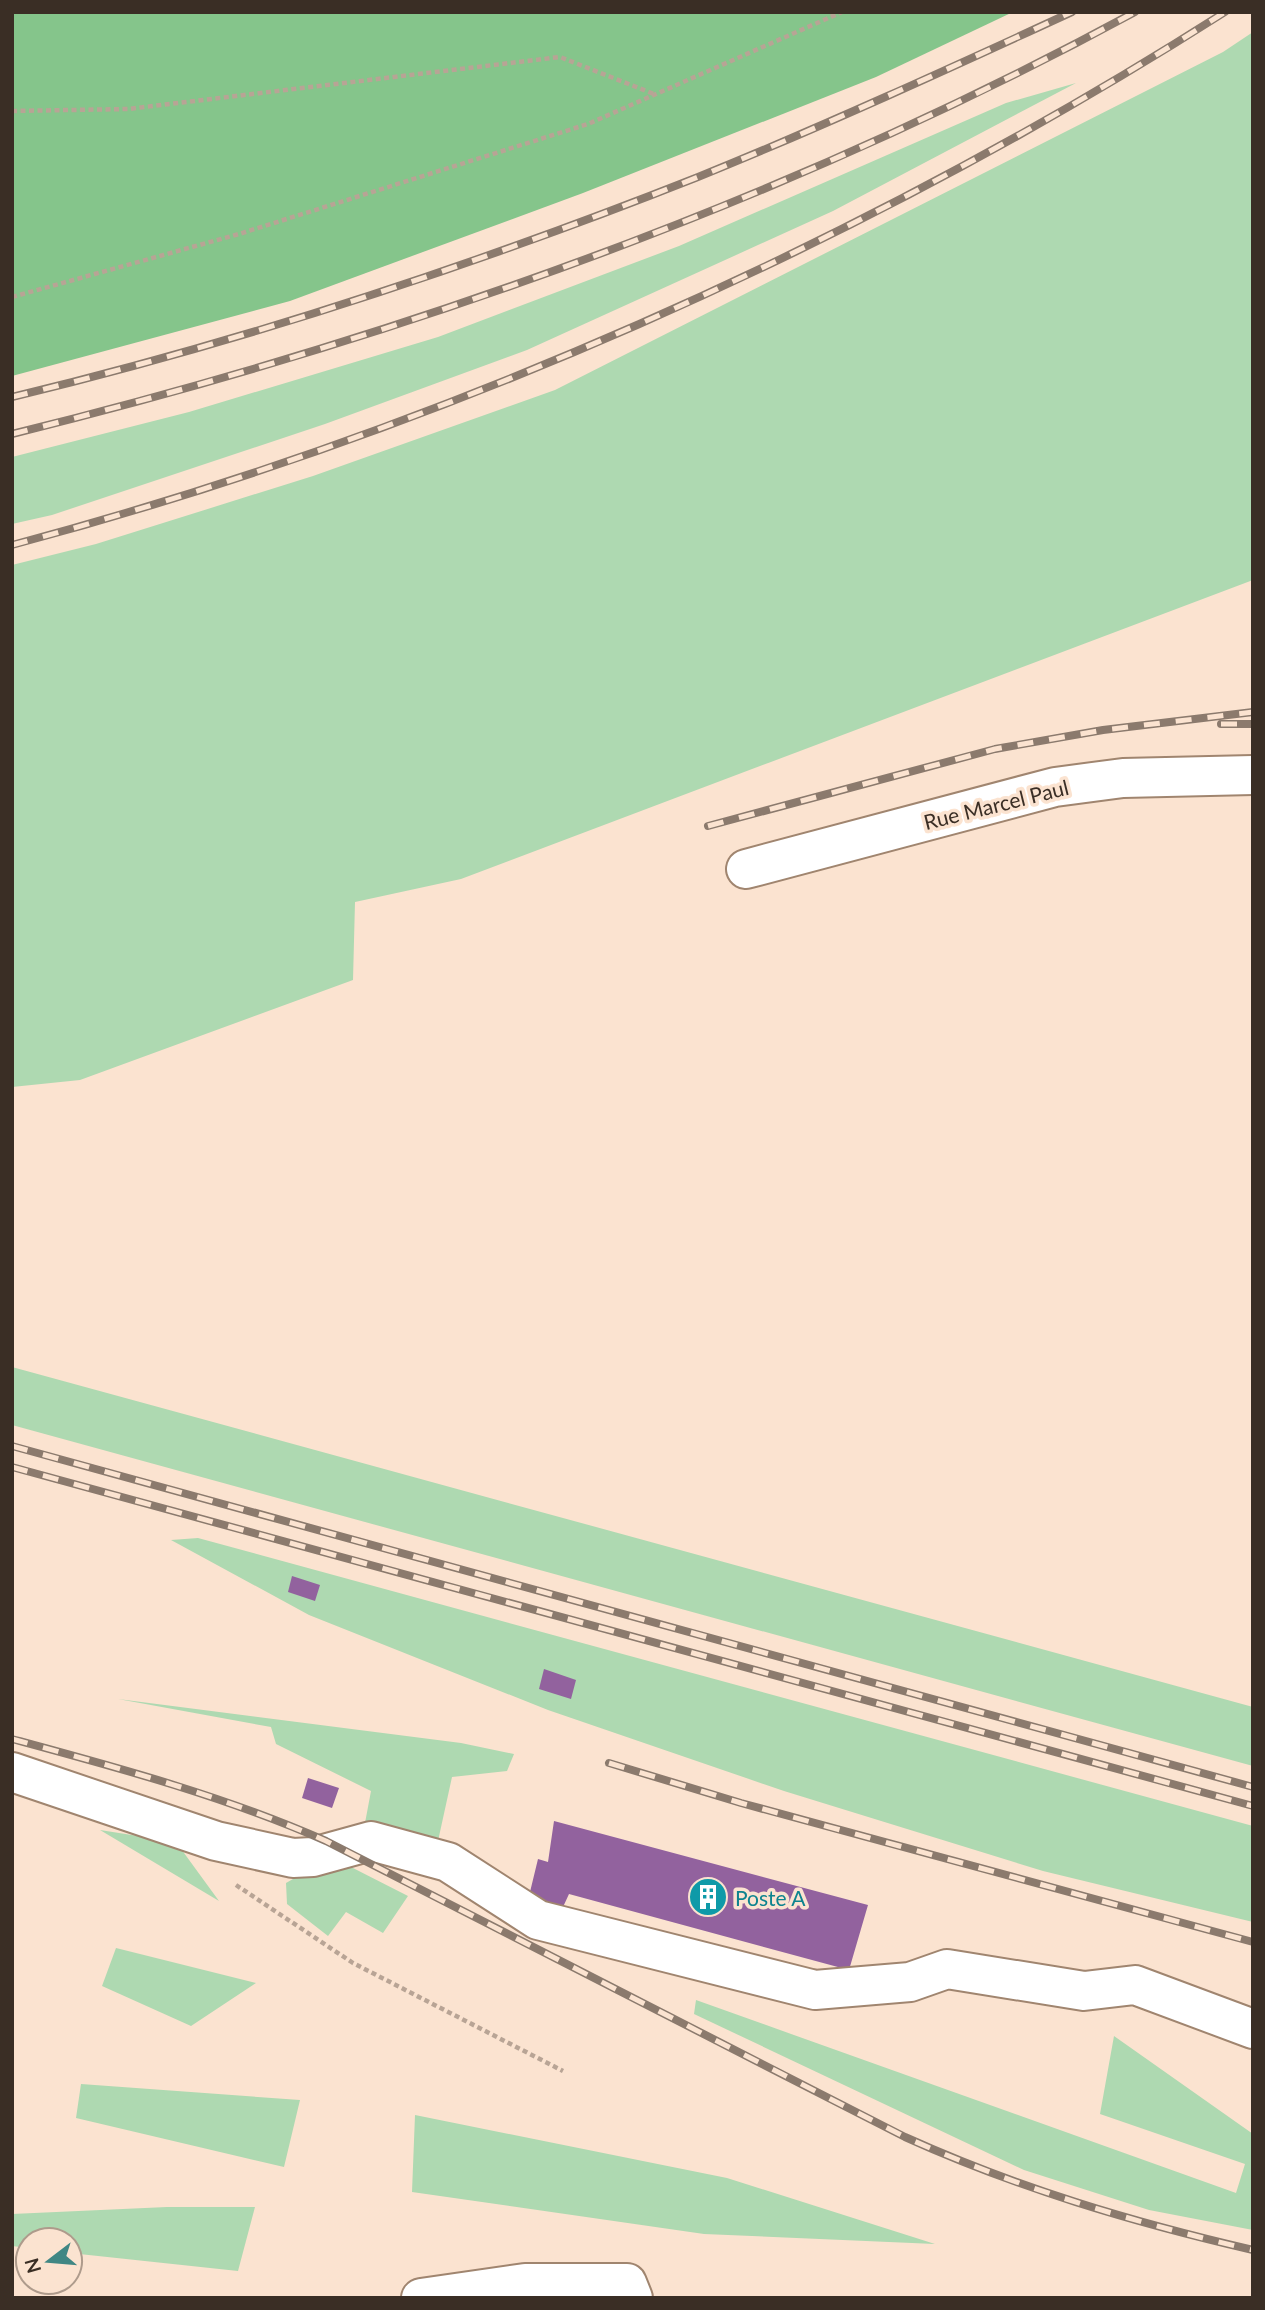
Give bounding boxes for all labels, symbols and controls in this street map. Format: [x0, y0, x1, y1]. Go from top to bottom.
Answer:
street label: Rue Marcel Paul [921, 774, 1071, 834]
building icon: Poste A [687, 1876, 729, 1918]
place label: Poste A [735, 1885, 806, 1910]
north arrow [14, 2226, 84, 2296]
text: N [19, 2256, 45, 2276]

